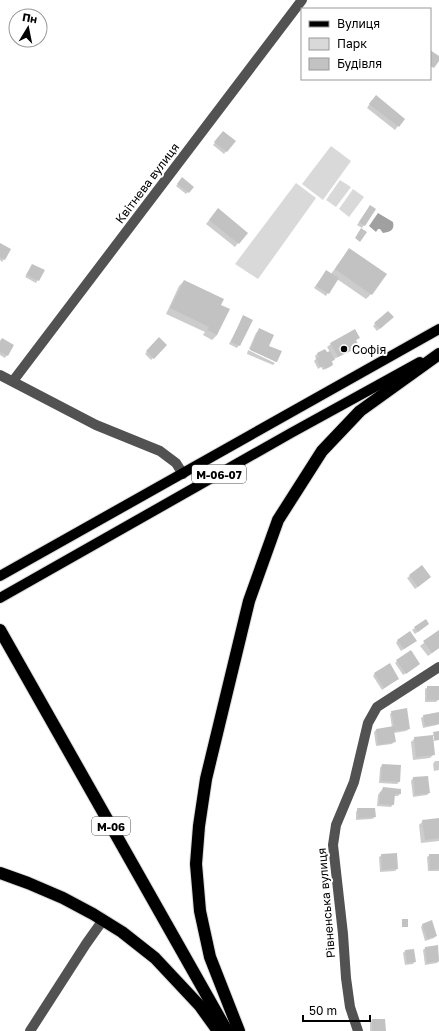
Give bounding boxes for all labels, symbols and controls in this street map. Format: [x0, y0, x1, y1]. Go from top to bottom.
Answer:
north arrow [8, 8, 48, 48]
legend [301, 8, 431, 80]
text: Пн [21, 10, 39, 25]
text: Вулиця [337, 16, 380, 31]
text: Парк [337, 36, 367, 51]
text: Будівля [337, 56, 382, 71]
street label: Квітнева вулиця [112, 140, 182, 226]
place label: Софія [352, 342, 386, 357]
marker: Софія [339, 344, 349, 354]
road number: М-06-07 [192, 465, 246, 483]
road number: М-06 [92, 817, 130, 835]
street label: Рівненська вулиця [314, 847, 338, 959]
scale bar [303, 997, 370, 1023]
text: 50 m [309, 1003, 337, 1018]

